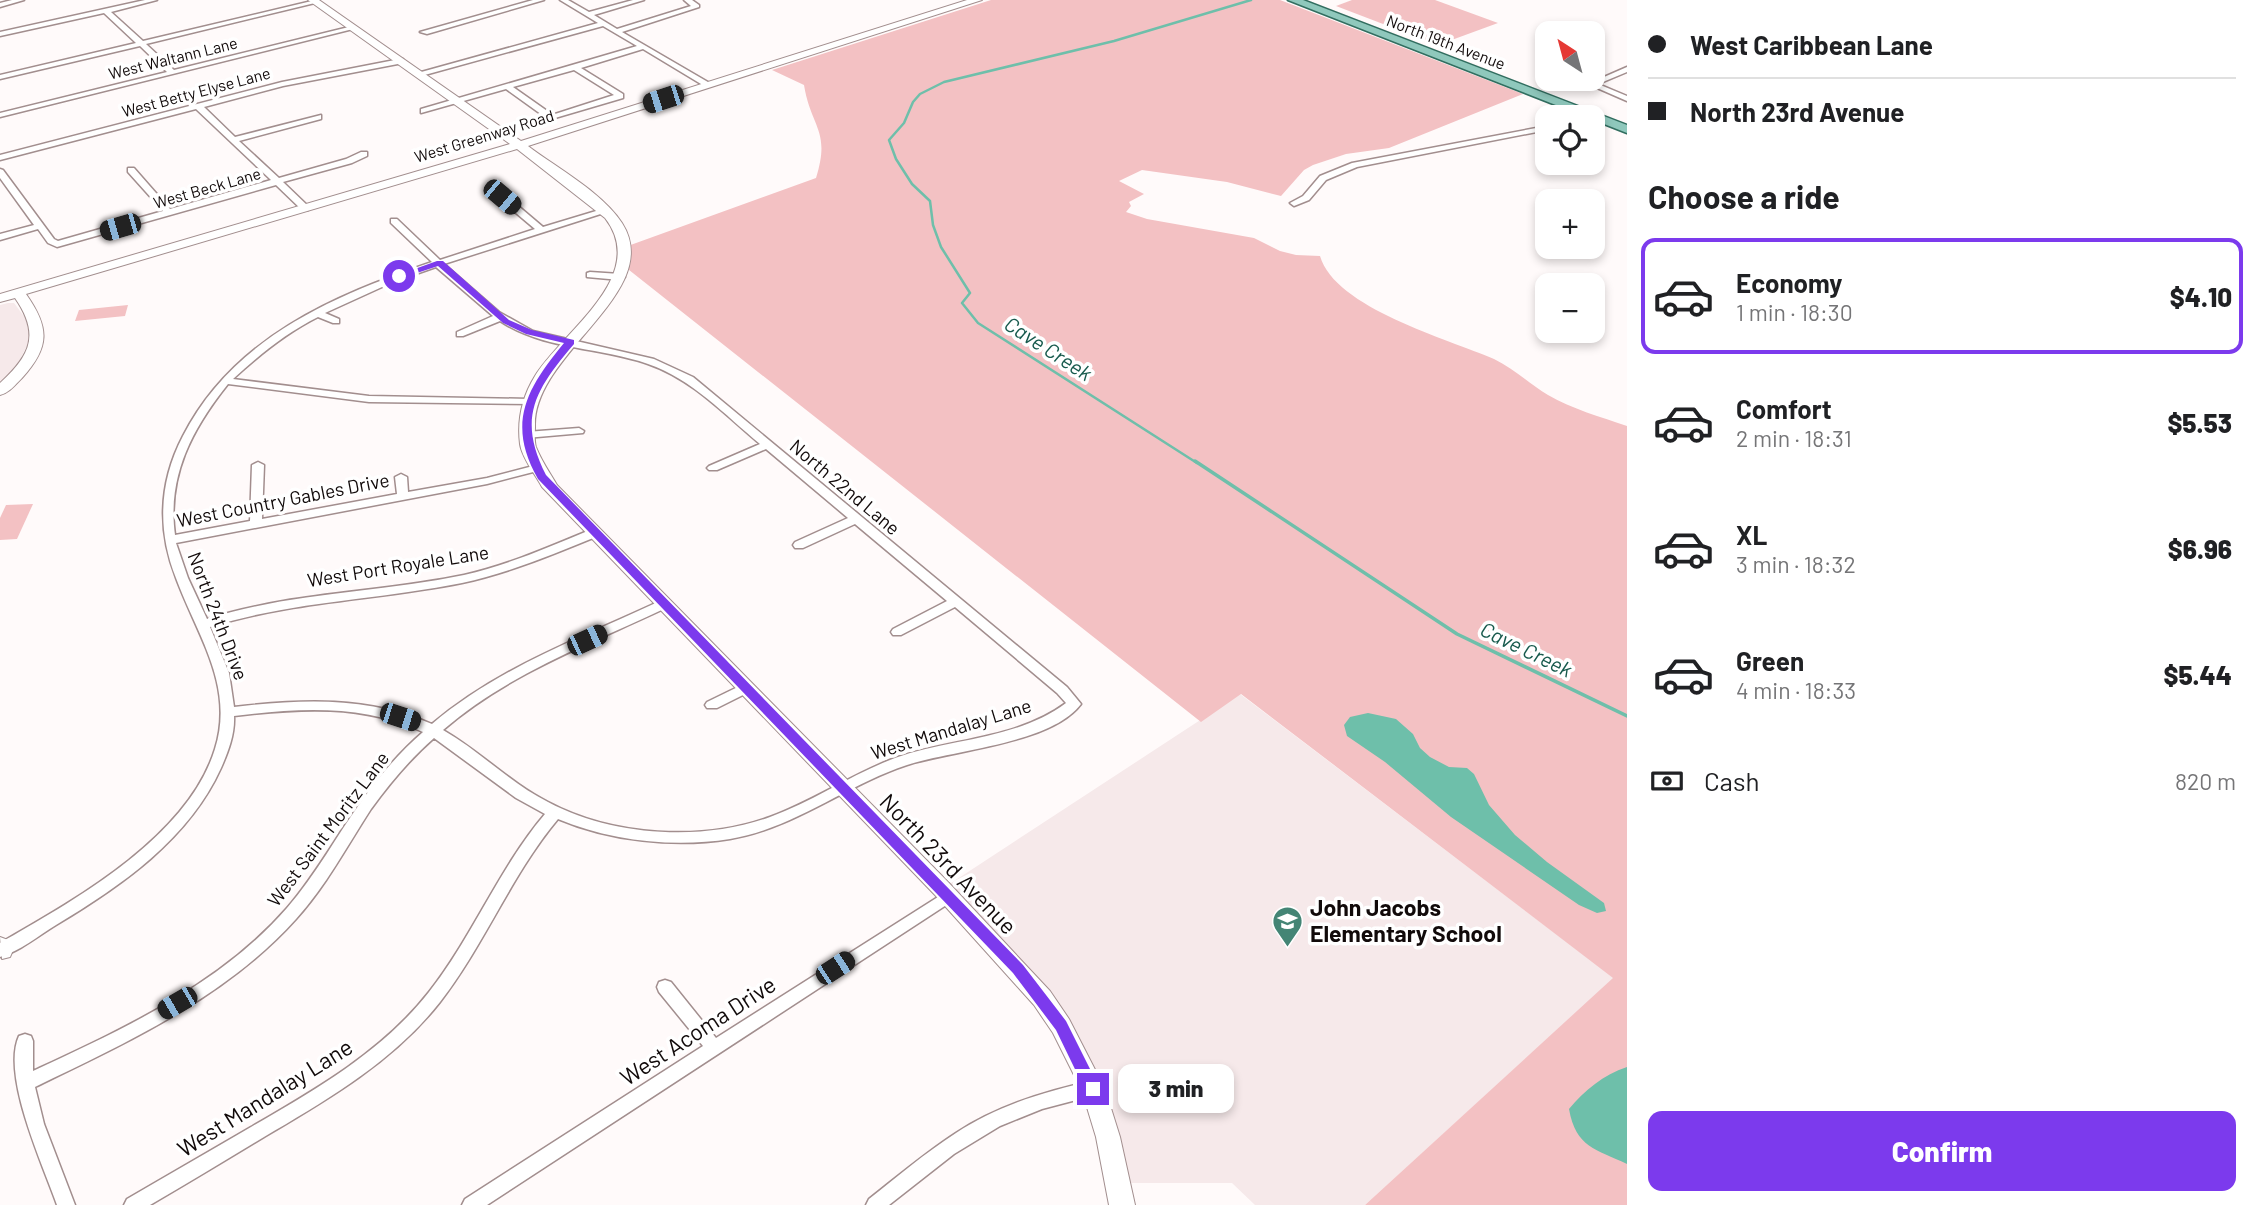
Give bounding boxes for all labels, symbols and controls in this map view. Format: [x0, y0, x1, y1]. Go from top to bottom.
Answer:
street label: North 19th Avenue [1384, 10, 1508, 73]
north arrow [1535, 21, 1605, 91]
map controls [1535, 21, 1605, 343]
text: West Caribbean Lane [1690, 29, 1933, 60]
street label: West Waltann Lane [106, 32, 239, 83]
street label: West Betty Elyse Lane [120, 63, 272, 120]
car [640, 83, 687, 115]
text: North 23rd Avenue [1690, 96, 1904, 127]
street label: West Greenway Road [412, 105, 556, 166]
button: locate [1535, 105, 1605, 175]
street label: West Beck Lane [151, 163, 263, 212]
car [480, 175, 525, 219]
text: Choose a ride [1648, 177, 1840, 215]
button: + [1535, 189, 1605, 259]
car [97, 211, 144, 243]
route start [383, 260, 415, 292]
icon: car [1652, 265, 1715, 328]
text: Economy [1736, 267, 1842, 298]
button: − [1535, 273, 1605, 343]
text: $4.10 [2170, 281, 2232, 312]
text: 1 min · 18:30 [1736, 298, 1853, 326]
water label: Cave Creek [1000, 310, 1098, 386]
icon: car [1652, 391, 1715, 454]
text: Comfort [1736, 393, 1832, 424]
text: $5.53 [2167, 407, 2232, 438]
text: 2 min · 18:31 [1736, 424, 1852, 452]
street label: North 22nd Lane [786, 434, 905, 539]
street label: West Country Gables Drive [175, 468, 391, 531]
icon: car [1652, 517, 1715, 580]
text: XL [1736, 519, 1767, 550]
text: $6.96 [2168, 533, 2232, 564]
street label: West Port Royale Lane [305, 540, 490, 591]
street label: North 24th Drive [183, 549, 253, 683]
text: 3 min · 18:32 [1736, 550, 1856, 578]
water label: Cave Creek [1477, 616, 1577, 682]
car [564, 622, 611, 658]
icon: car [1652, 643, 1715, 706]
text: Green [1736, 645, 1804, 676]
text: $5.44 [2163, 659, 2232, 690]
text: 4 min · 18:33 [1736, 676, 1856, 704]
street label: West Mandalay Lane [868, 693, 1034, 764]
car [377, 701, 424, 733]
street label: West Saint Moritz Lane [262, 747, 393, 911]
icon: cash [1648, 762, 1686, 800]
text: Cash [1704, 765, 1759, 796]
text: 820 m [2175, 767, 2236, 795]
street label: North 23rd Avenue [874, 787, 1023, 939]
place label: John Jacobs Elementary School [1310, 893, 1502, 947]
school or university icon: John Jacobs Elementary School [1270, 904, 1304, 948]
car [812, 948, 859, 988]
street label: West Acoma Drive [614, 969, 780, 1091]
car [154, 983, 201, 1023]
street label: West Mandalay Lane [172, 1032, 357, 1162]
callout: 3 min [1118, 1064, 1233, 1114]
route end [1077, 1073, 1109, 1105]
text: 3 min [1148, 1074, 1204, 1102]
button: Confirm [1648, 1111, 2236, 1191]

